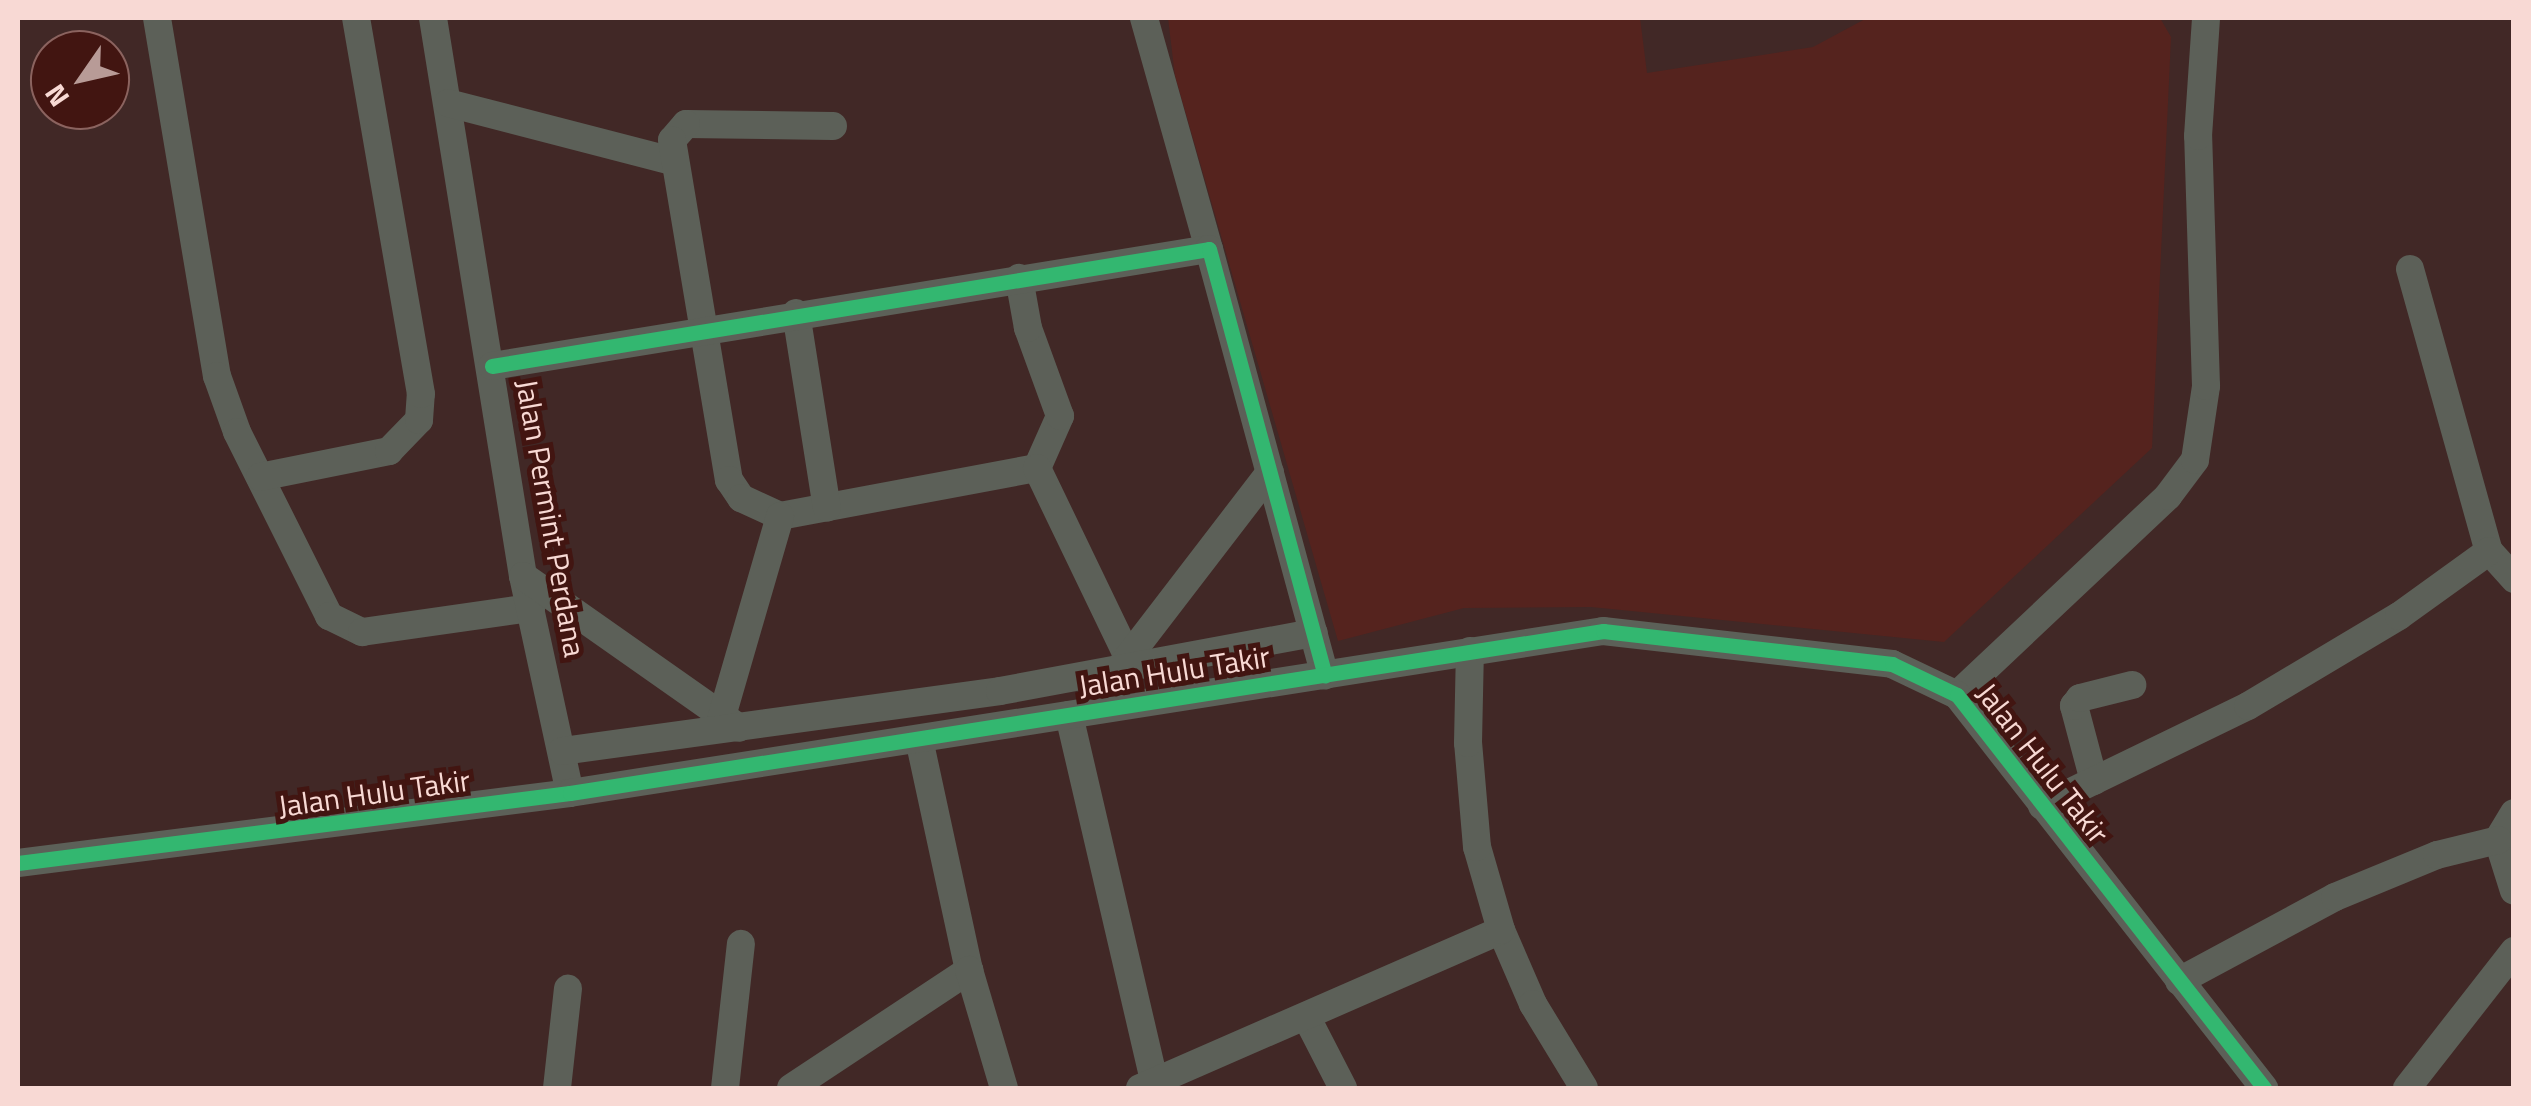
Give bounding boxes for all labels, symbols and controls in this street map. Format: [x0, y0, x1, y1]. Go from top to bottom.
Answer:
north arrow [30, 30, 130, 130]
text: N [33, 76, 80, 116]
street label: Jalan Permint Perdana [509, 376, 593, 660]
street label: Jalan Hulu Takir [1076, 638, 1272, 704]
street label: Jalan Hulu Takir [1969, 676, 2117, 850]
street label: Jalan Hulu Takir [276, 762, 472, 824]

